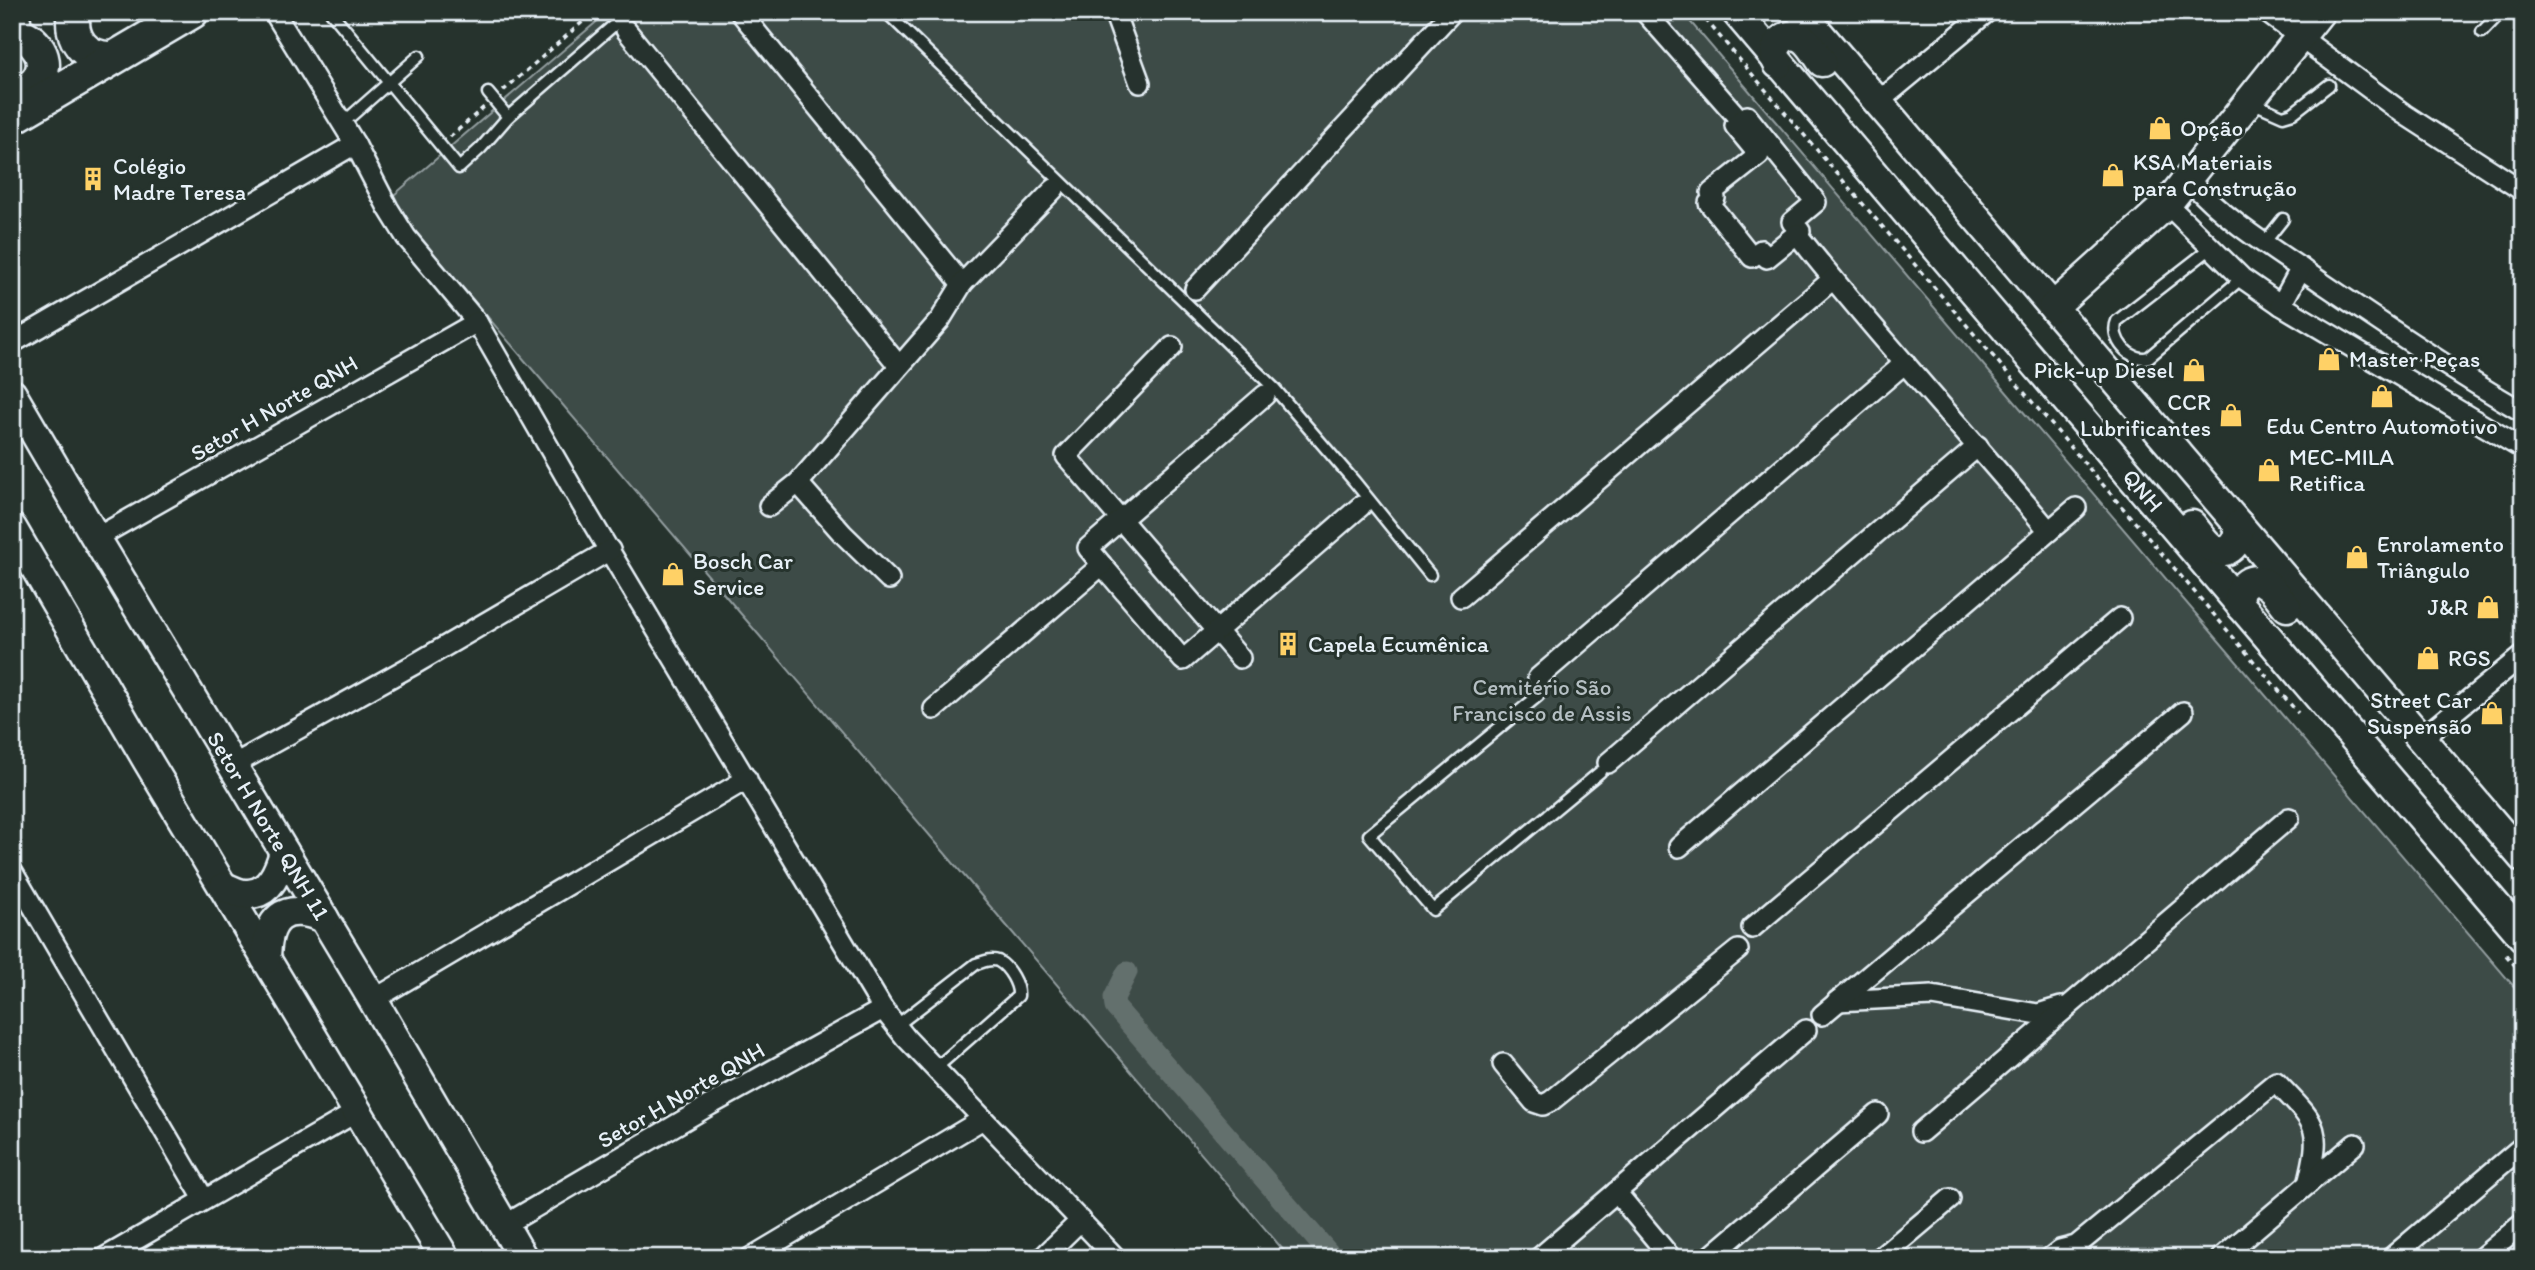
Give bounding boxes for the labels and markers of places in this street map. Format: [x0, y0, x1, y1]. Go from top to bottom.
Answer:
shop icon: Opção [2146, 114, 2174, 142]
place label: Opção [2180, 114, 2243, 142]
place label: KSA Materiais para Construção [2133, 148, 2297, 202]
place label: Colégio Madre Teresa [113, 152, 246, 206]
shop icon: KSA Materiais para Construção [2099, 161, 2127, 189]
building icon: Colégio Madre Teresa [79, 165, 107, 193]
shop icon: Master Peças [2315, 345, 2343, 373]
place label: Master Peças [2349, 345, 2480, 373]
place label: Pick-up Diesel [2034, 356, 2174, 384]
shop icon: Pick-up Diesel [2180, 356, 2208, 384]
shop icon: Edu Centro Automotivo [2368, 382, 2396, 410]
place label: CCR Lubrificantes [2080, 388, 2211, 442]
shop icon: CCR Lubrificantes [2217, 401, 2245, 429]
place label: Edu Centro Automotivo [2266, 412, 2498, 440]
place label: MEC-MILA Retifica [2289, 443, 2394, 497]
shop icon: MEC-MILA Retifica [2255, 456, 2283, 484]
place label: Enrolamento Triângulo [2377, 530, 2504, 584]
shop icon: Enrolamento Triângulo [2343, 543, 2371, 571]
place label: Bosch Car Service [693, 547, 793, 601]
shop icon: Bosch Car Service [659, 560, 687, 588]
place label: J&R [2428, 593, 2469, 621]
shop icon: J&R [2474, 593, 2502, 621]
building icon: Capela Ecumênica [1274, 630, 1302, 658]
place label: Capela Ecumênica [1308, 630, 1489, 658]
shop icon: RGS [2414, 644, 2442, 672]
place label: RGS [2448, 644, 2491, 672]
place label: Street Car Suspensão [2367, 686, 2472, 740]
shop icon: Street Car Suspensão [2478, 699, 2506, 727]

